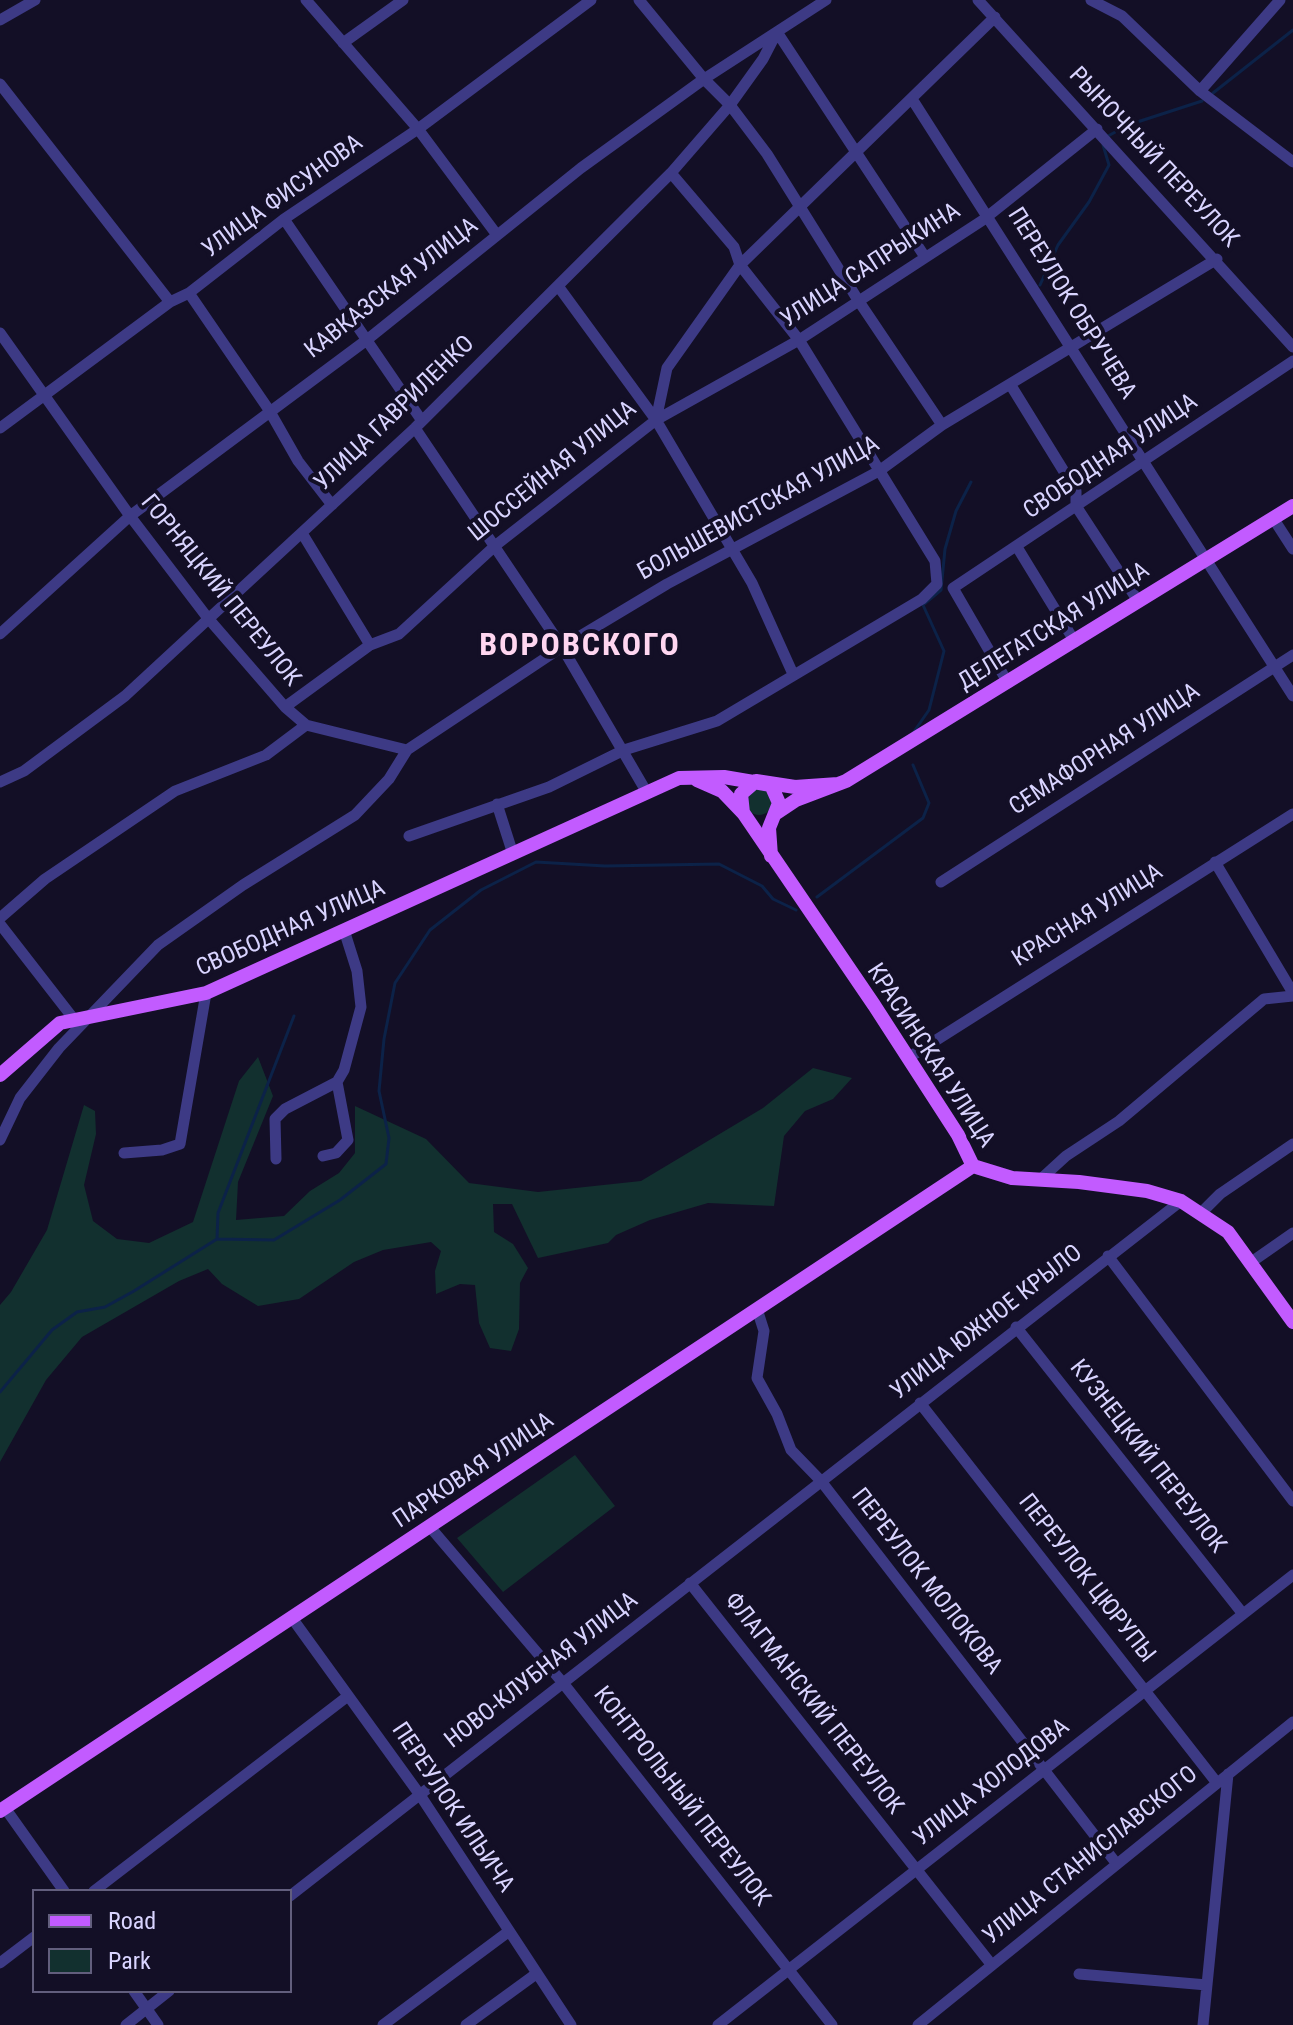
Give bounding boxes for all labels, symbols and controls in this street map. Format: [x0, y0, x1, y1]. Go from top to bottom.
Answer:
street label: РЫНОЧНЫЙ ПЕРЕУЛОК [1062, 62, 1244, 254]
street label: УЛИЦА ФИСУНОВА [197, 129, 369, 265]
street label: УЛИЦА САПРЫКИНА [776, 197, 966, 335]
street label: ПЕРЕУЛОК ОБРУЧЕВА [1000, 203, 1142, 405]
street label: КАВКАЗСКАЯ УЛИЦА [300, 213, 484, 365]
street label: УЛИЦА ГАВРИЛЕНКО [309, 330, 481, 498]
street label: СВОБОДНАЯ УЛИЦА [1019, 388, 1203, 526]
street label: ШОССЕЙНАЯ УЛИЦА [463, 396, 643, 548]
street label: БОЛЬШЕВИСТСКАЯ УЛИЦА [633, 431, 885, 587]
street label: ГОРНЯЦКИЙ ПЕРЕУЛОК [134, 489, 306, 693]
street label: ДЕЛЕГАТСКАЯ УЛИЦА [953, 557, 1155, 697]
district label: ВОРОВСКОГО [479, 628, 681, 666]
street label: СЕМАФОРНАЯ УЛИЦА [1004, 678, 1206, 822]
street label: КРАСНАЯ УЛИЦА [1007, 858, 1169, 974]
street label: СВОБОДНАЯ УЛИЦА [192, 874, 390, 984]
street label: КРАСИНСКАЯ УЛИЦА [860, 959, 1000, 1153]
street label: УЛИЦА ЮЖНОЕ КРЫЛО [885, 1239, 1089, 1407]
street label: КУЗНЕЦКИЙ ПЕРЕУЛОК [1063, 1355, 1231, 1559]
street label: ПАРКОВАЯ УЛИЦА [388, 1407, 560, 1535]
street label: ПЕРЕУЛОК МОЛОКОВА [844, 1483, 1008, 1681]
street label: ПЕРЕУЛОК ЦЮРУПЫ [1011, 1489, 1161, 1669]
street label: НОВО-КЛУБНАЯ УЛИЦА [440, 1587, 644, 1755]
street label: ФЛАГМАНСКИЙ ПЕРЕУЛОК [717, 1587, 909, 1821]
street label: КОНТРОЛЬНЫЙ ПЕРЕУЛОК [586, 1682, 776, 1912]
street label: УЛИЦА ХОЛОДОВА [908, 1713, 1076, 1853]
street label: ПЕРЕУЛОК ИЛЬИЧА [384, 1718, 520, 1898]
street label: УЛИЦА СТАНИСЛАВСКОГО [978, 1761, 1204, 1951]
legend [32, 1889, 292, 1993]
text: Road [108, 1907, 156, 1935]
text: Park [108, 1947, 151, 1975]

